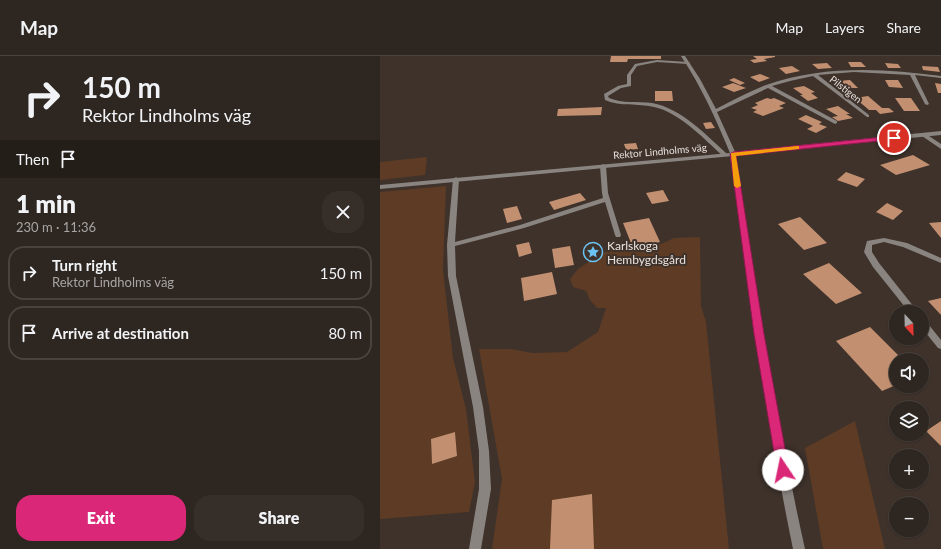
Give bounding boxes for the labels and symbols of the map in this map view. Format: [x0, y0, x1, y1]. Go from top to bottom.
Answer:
street label: Pilstigen [828, 73, 864, 105]
pin [877, 121, 911, 155]
street label: Rektor Lindholms väg [613, 141, 707, 161]
place label: Karlskoga Hembygdsgård [607, 238, 686, 267]
place icon: Karlskoga Hembygdsgård [582, 241, 604, 263]
north arrow [889, 305, 929, 345]
position arrow [762, 449, 804, 491]

